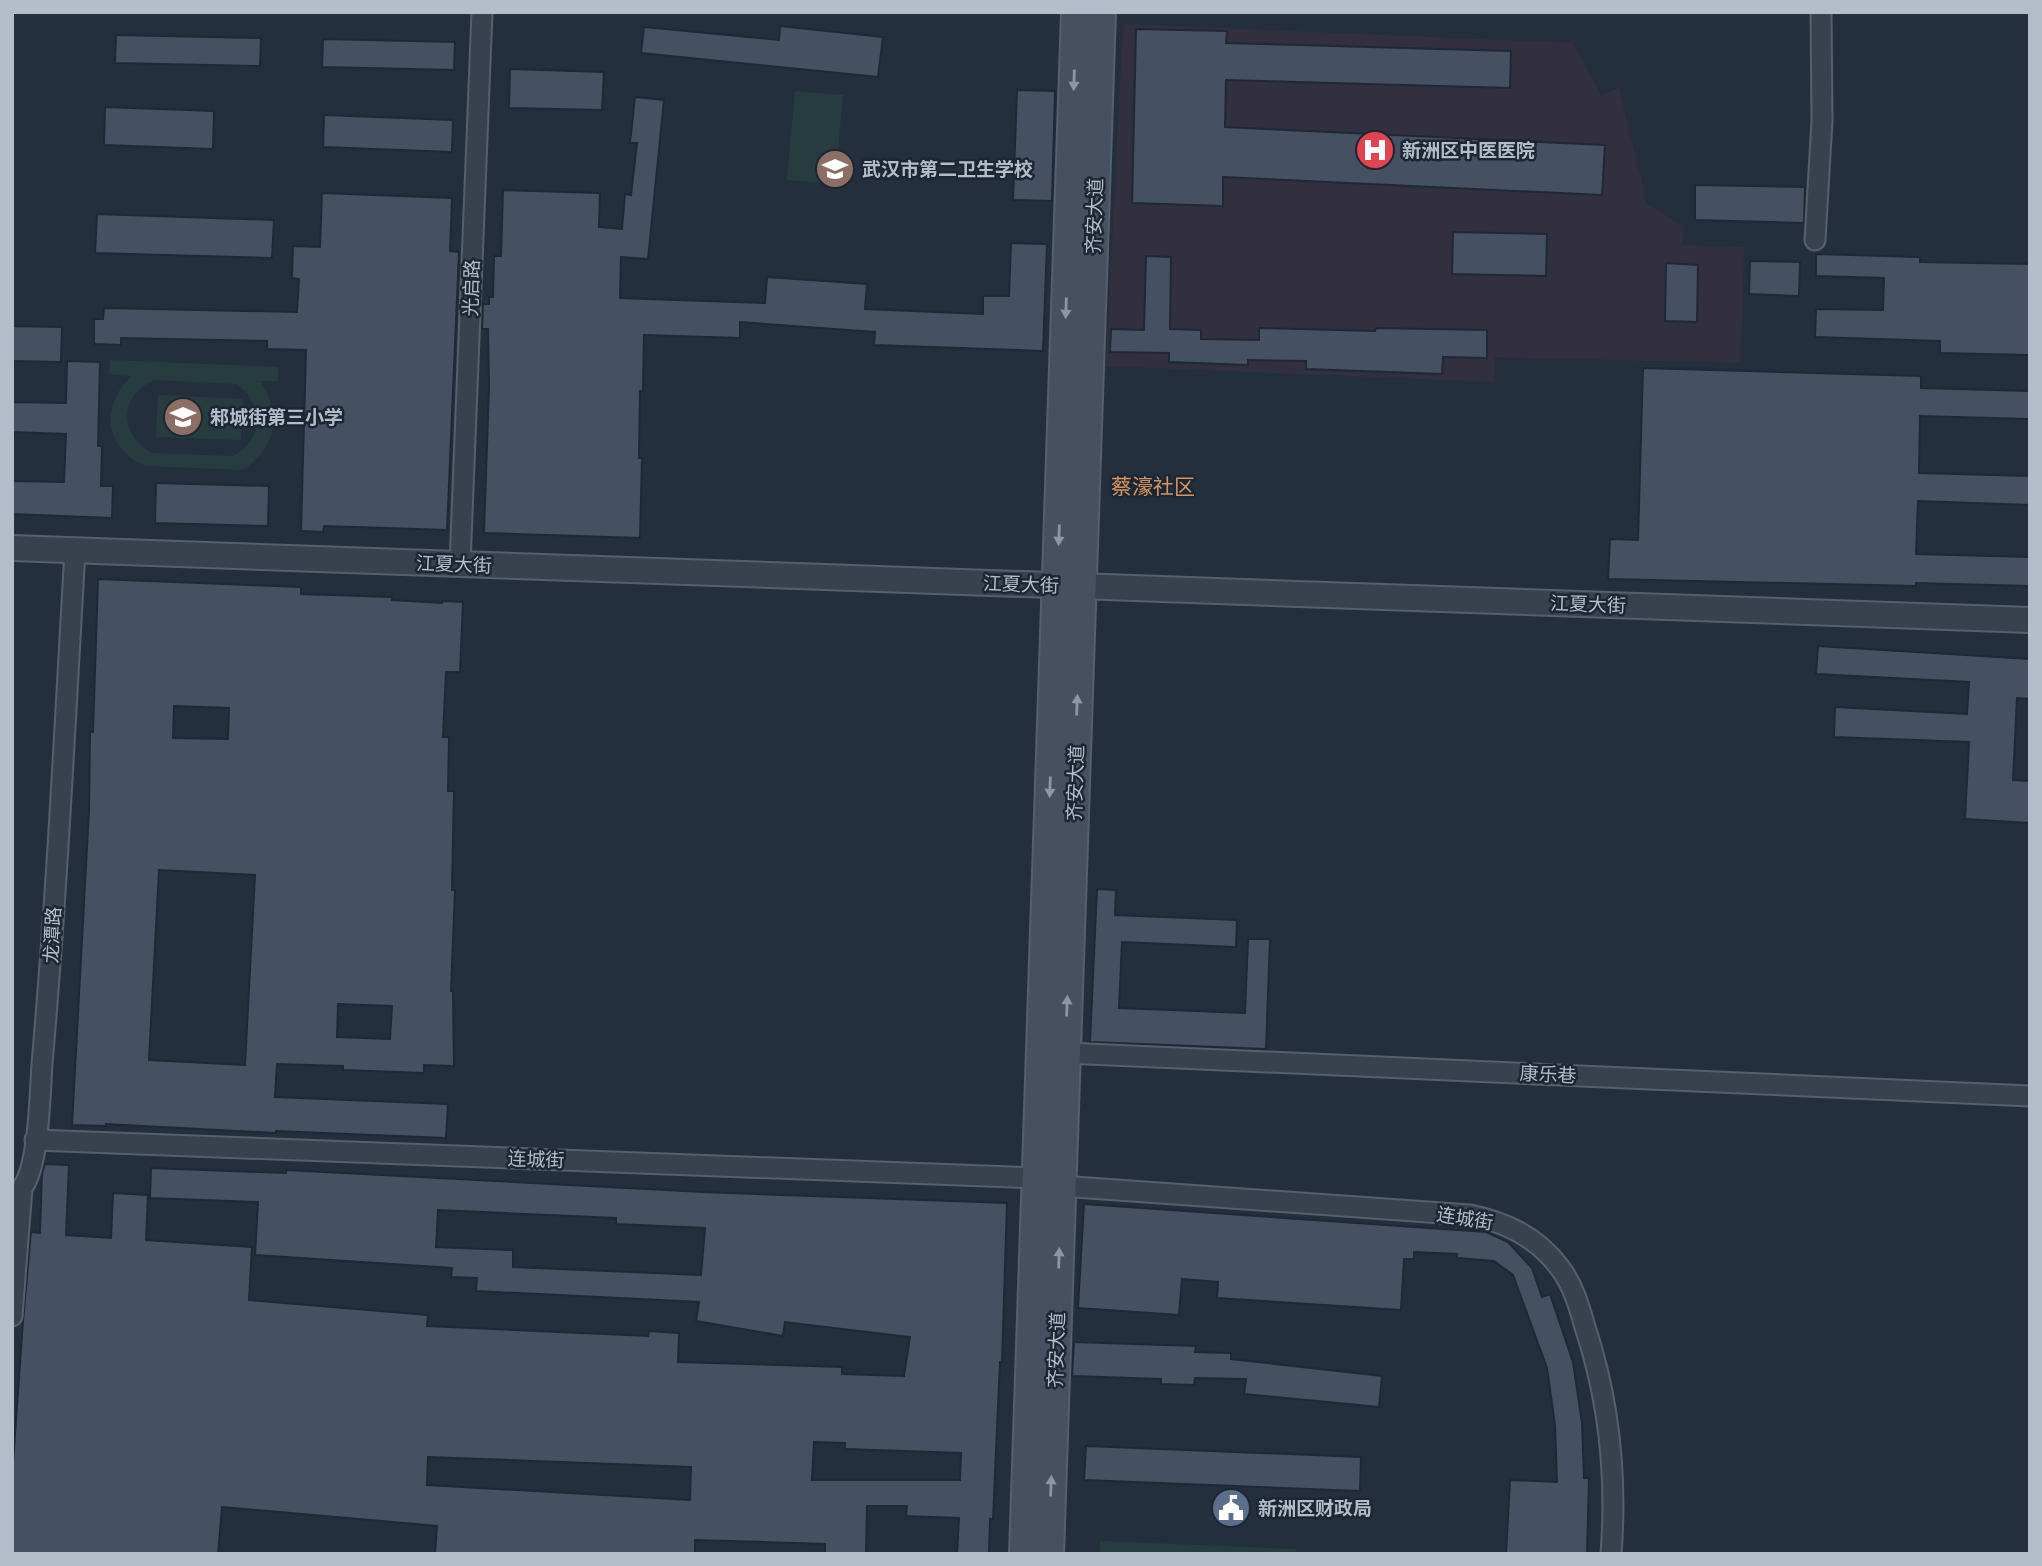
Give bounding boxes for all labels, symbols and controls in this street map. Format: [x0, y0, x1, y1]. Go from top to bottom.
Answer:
one-way arrow [1068, 70, 1080, 92]
hospital icon: 新洲区中医医院 [1354, 129, 1396, 171]
place label: 新洲区中医医院 [1402, 138, 1535, 162]
school or university icon: 武汉市第二卫生学校 [814, 148, 856, 190]
place label: 武汉市第二卫生学校 [862, 157, 1033, 181]
street label: 齐安大道 [1081, 178, 1107, 254]
street label: 光启路 [458, 259, 484, 317]
one-way arrow [1061, 297, 1072, 319]
school or university icon: 邾城街第三小学 [162, 396, 204, 438]
place label: 邾城街第三小学 [210, 405, 343, 429]
district label: 蔡濠社区 [1111, 473, 1195, 499]
one-way arrow [1053, 524, 1064, 546]
street label: 江夏大街 [416, 551, 492, 577]
street label: 江夏大街 [983, 571, 1059, 597]
street label: 江夏大街 [1550, 591, 1626, 617]
one-way arrow [1072, 694, 1083, 716]
street label: 齐安大道 [1062, 745, 1088, 821]
one-way arrow [1045, 776, 1056, 798]
street label: 龙潭路 [39, 906, 65, 964]
one-way arrow [1062, 995, 1073, 1017]
street label: 康乐巷 [1519, 1061, 1577, 1087]
street label: 连城街 [507, 1146, 565, 1172]
street label: 连城街 [1435, 1202, 1495, 1234]
one-way arrow [1053, 1247, 1064, 1269]
street label: 齐安大道 [1043, 1312, 1069, 1388]
one-way arrow [1045, 1474, 1056, 1496]
public building icon: 新洲区财政局 [1210, 1487, 1252, 1529]
place label: 新洲区财政局 [1258, 1496, 1372, 1520]

